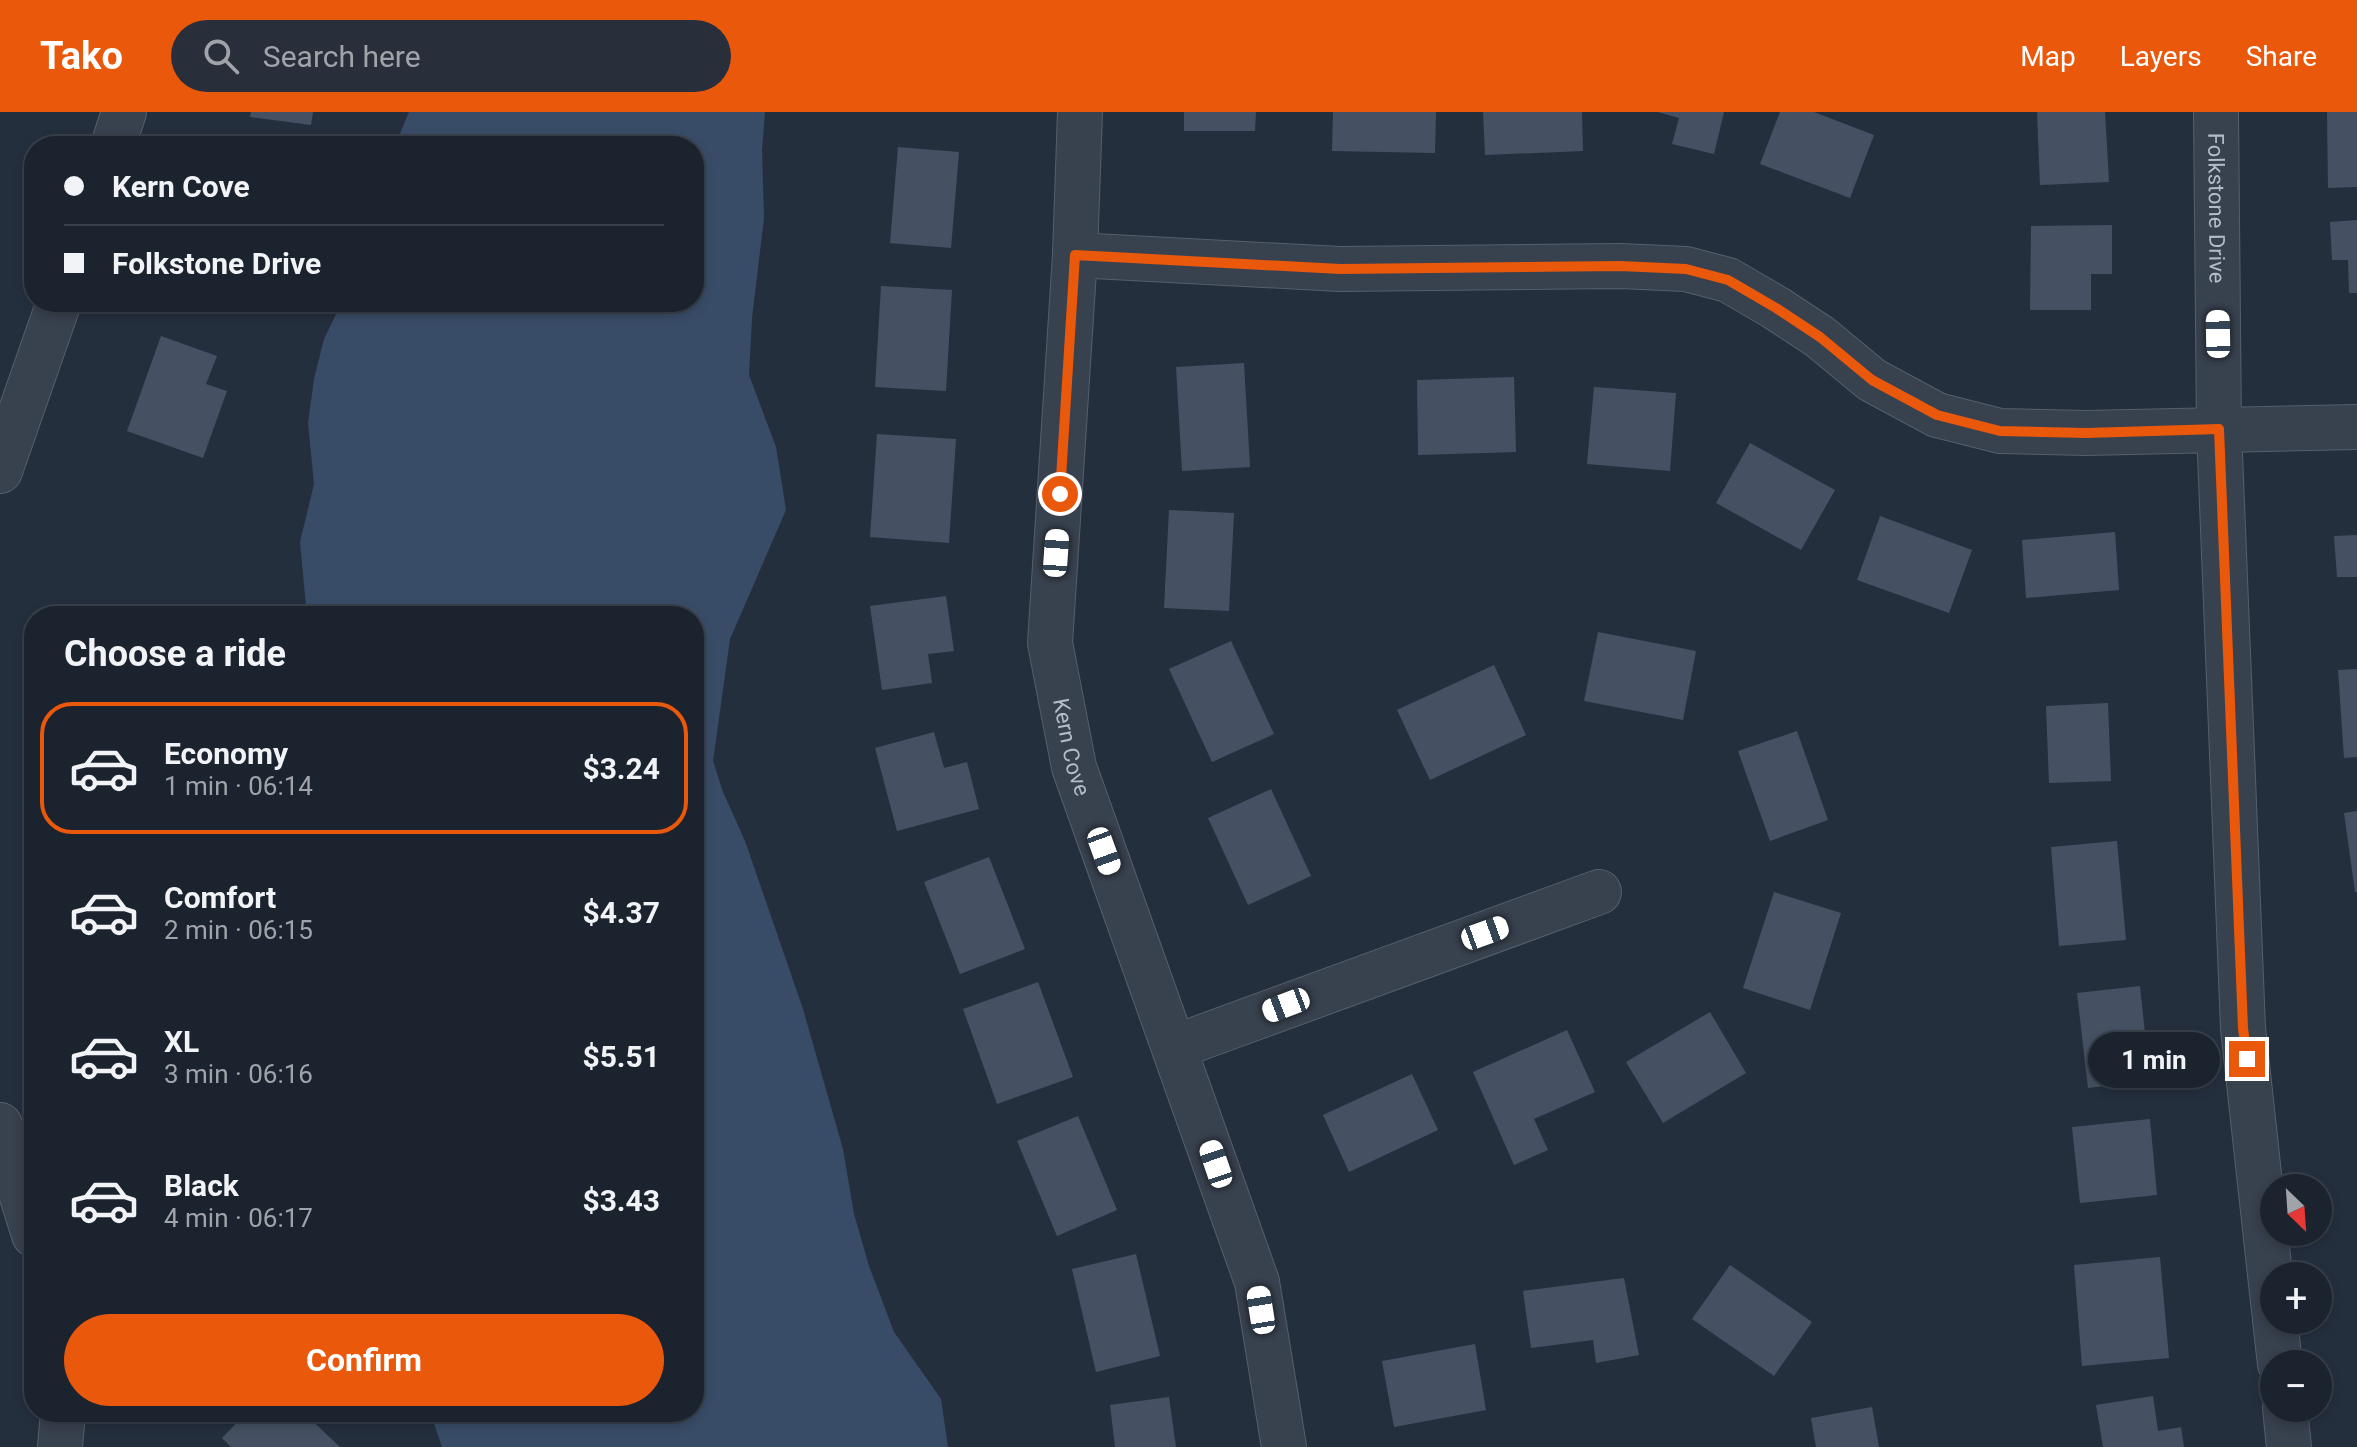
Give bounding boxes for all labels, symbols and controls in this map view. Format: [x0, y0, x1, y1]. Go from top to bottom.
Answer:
search box [171, 20, 731, 92]
text: Tako [40, 34, 123, 78]
icon: search [199, 34, 243, 78]
text: Search here [263, 39, 421, 74]
text: Map [2020, 40, 2076, 73]
text: Layers [2120, 40, 2202, 73]
text: Share [2246, 40, 2317, 73]
street label: Folkstone Drive [2203, 133, 2230, 283]
text: Kern Cove [112, 169, 250, 204]
text: Folkstone Drive [112, 246, 321, 281]
car [2206, 310, 2230, 358]
route start [1042, 476, 1078, 512]
car [1042, 528, 1070, 578]
text: Choose a ride [64, 633, 286, 675]
street label: Kern Cove [1048, 696, 1095, 799]
icon: car [68, 732, 140, 804]
text: Economy [164, 736, 288, 771]
text: $3.24 [582, 751, 660, 786]
text: 1 min · 06:14 [164, 771, 313, 801]
car [1085, 824, 1123, 878]
icon: car [68, 876, 140, 948]
text: Comfort [164, 880, 276, 915]
text: $4.37 [582, 895, 660, 930]
car [1458, 914, 1512, 952]
text: 2 min · 06:15 [164, 915, 313, 945]
car [1259, 985, 1313, 1025]
icon: car [68, 1020, 140, 1092]
text: XL [164, 1024, 199, 1059]
callout: 1 min [2087, 1031, 2219, 1087]
text: $5.51 [582, 1039, 660, 1074]
route end [2229, 1041, 2265, 1077]
text: 1 min [2121, 1045, 2187, 1075]
text: 3 min · 06:16 [164, 1059, 313, 1089]
car [1197, 1137, 1235, 1191]
icon: car [68, 1164, 140, 1236]
text: Black [164, 1168, 239, 1203]
north arrow [2260, 1174, 2332, 1246]
map controls [2260, 1174, 2332, 1422]
text: $3.43 [582, 1183, 660, 1218]
text: 4 min · 06:17 [164, 1203, 313, 1233]
button: + [2260, 1262, 2332, 1334]
car [1245, 1284, 1277, 1336]
button: Confirm [64, 1314, 664, 1406]
button: − [2260, 1350, 2332, 1422]

